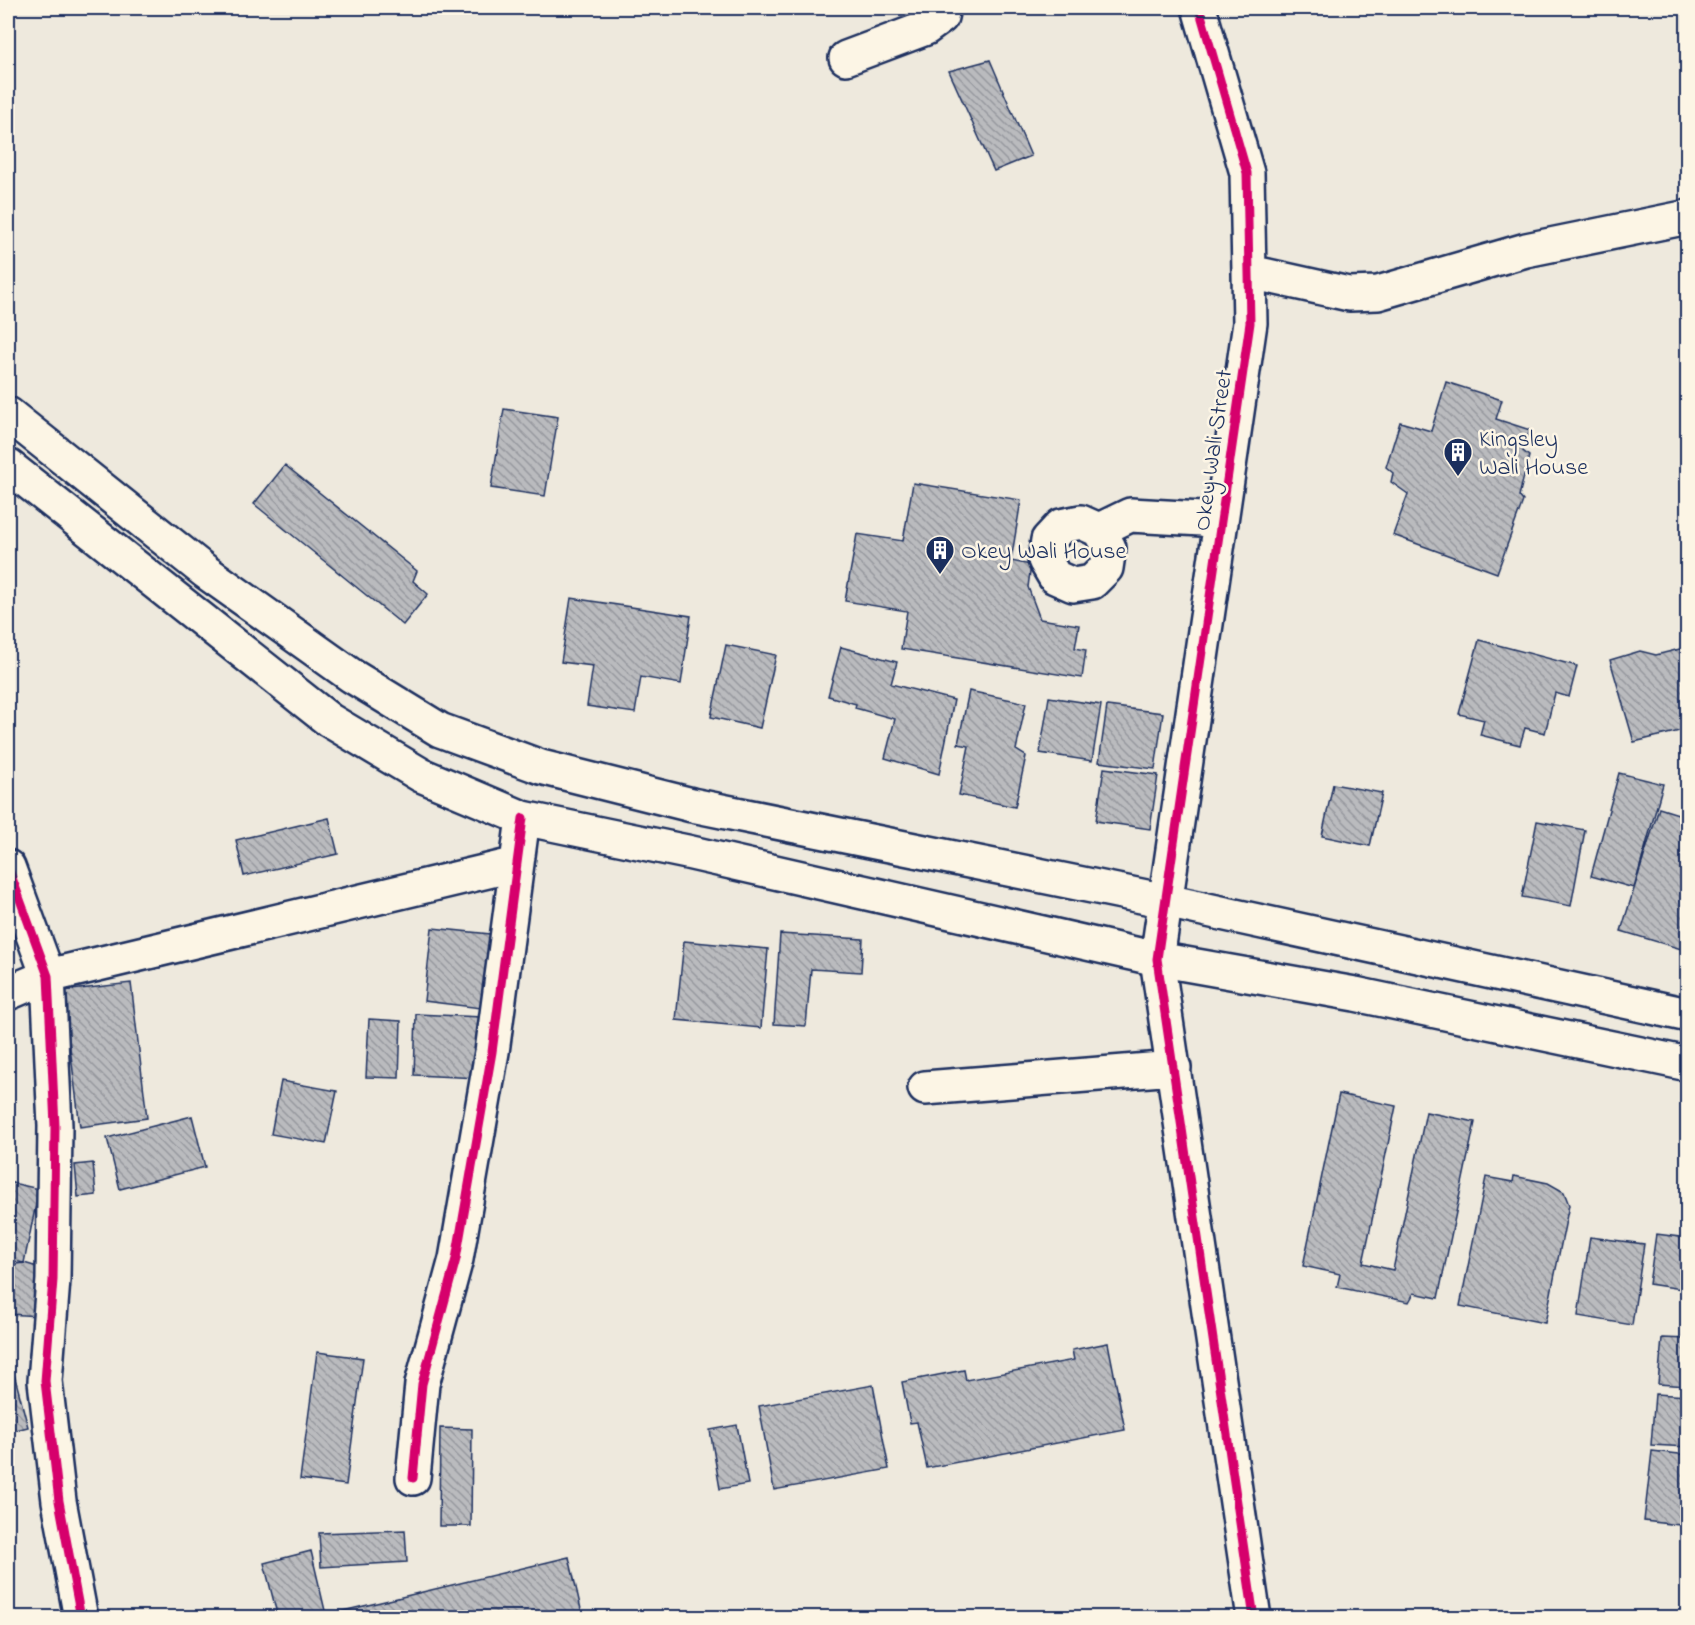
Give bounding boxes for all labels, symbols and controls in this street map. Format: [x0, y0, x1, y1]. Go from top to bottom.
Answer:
street label: Okey Wali Street [1186, 367, 1244, 534]
place label: Kingsley Wali House [1479, 423, 1588, 486]
building icon: Kingsley Wali House [1442, 436, 1474, 478]
building icon: Okey Wali House [924, 534, 956, 576]
place label: Okey Wali House [961, 535, 1127, 571]

